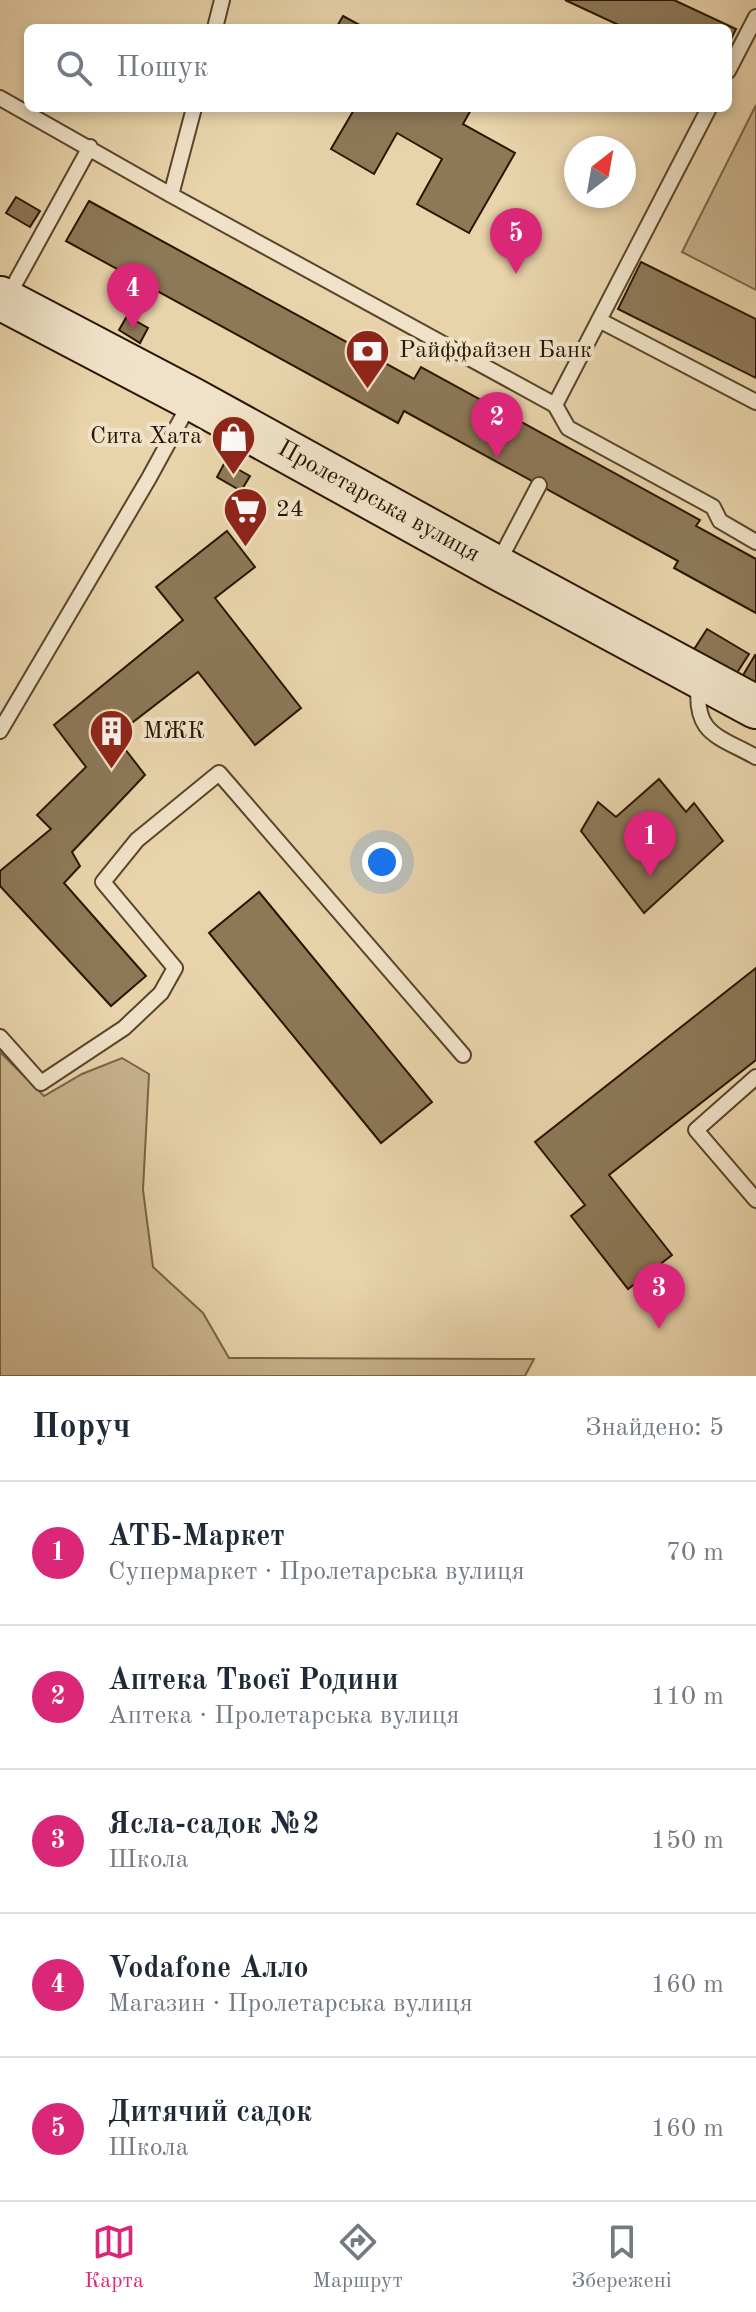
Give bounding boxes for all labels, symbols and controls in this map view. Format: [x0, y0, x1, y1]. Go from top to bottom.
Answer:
search box [24, 24, 732, 112]
icon: search [52, 46, 96, 90]
text: Пошук [116, 53, 208, 83]
north arrow [564, 136, 636, 208]
pin: 5 [490, 208, 542, 274]
pin: 4 [107, 263, 159, 329]
bank icon: Райффайзен Банк [344, 327, 392, 390]
place label: Райффайзен Банк [399, 339, 592, 363]
pin: 2 [471, 392, 523, 458]
shop icon: Сита Хата [209, 413, 257, 476]
place label: Сита Хата [90, 425, 202, 449]
street label: Пролетарська вулиця [273, 437, 483, 567]
supermarket icon: 24 [221, 486, 269, 549]
place label: 24 [276, 498, 304, 522]
building icon: МЖК [88, 708, 136, 771]
place label: МЖК [143, 720, 205, 744]
pin: 1 [624, 811, 676, 877]
your location [362, 842, 402, 882]
pin: 3 [633, 1263, 685, 1329]
text: Поруч [32, 1411, 131, 1445]
text: Знайдено: 5 [585, 1415, 724, 1441]
text: АТБ-Маркет [108, 1522, 285, 1552]
text: 1 [50, 1540, 66, 1566]
text: 70 m [666, 1540, 724, 1566]
text: Супермаркет · Пролетарська вулиця [108, 1559, 525, 1585]
text: Аптека Твоєї Родини [108, 1666, 399, 1696]
text: 2 [50, 1684, 66, 1710]
text: 110 m [651, 1684, 724, 1710]
text: Аптека · Пролетарська вулиця [108, 1703, 460, 1729]
text: Ясла-садок №2 [108, 1810, 320, 1840]
text: 3 [50, 1828, 66, 1854]
text: 150 m [651, 1828, 724, 1854]
text: Школа [108, 1847, 189, 1873]
text: Vodafone Алло [108, 1954, 309, 1984]
text: 4 [50, 1972, 66, 1998]
text: 160 m [651, 1972, 724, 1998]
text: Магазин · Пролетарська вулиця [108, 1991, 473, 2017]
text: Дитячий садок [108, 2098, 312, 2128]
text: 5 [50, 2116, 66, 2142]
text: 160 m [651, 2116, 724, 2142]
text: Школа [108, 2135, 189, 2161]
tab: Карта [84, 2220, 144, 2295]
tab: Маршрут [312, 2220, 403, 2295]
tab: Збережені [571, 2220, 672, 2295]

